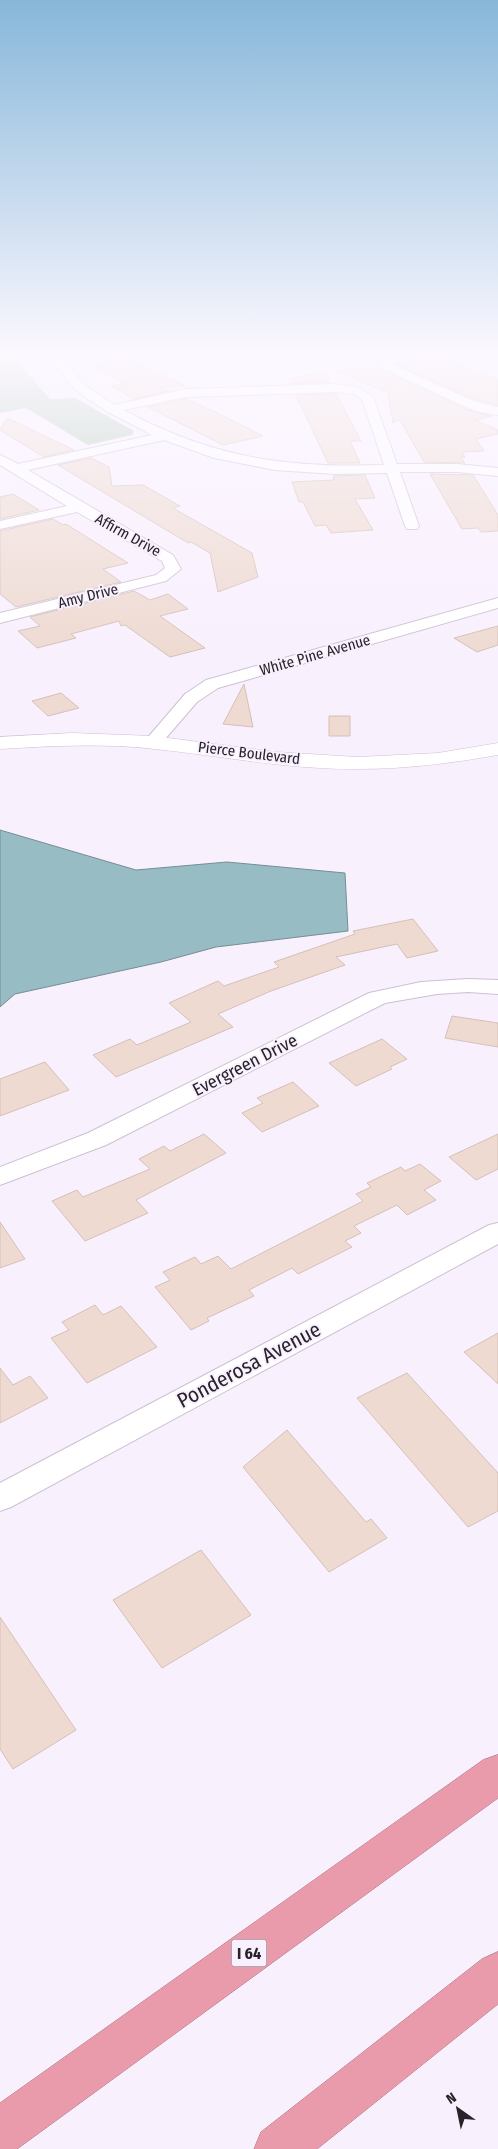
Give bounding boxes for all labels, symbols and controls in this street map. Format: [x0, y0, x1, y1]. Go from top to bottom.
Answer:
street label: Affirm Drive [92, 510, 164, 560]
street label: Amy Drive [56, 580, 120, 612]
street label: White Pine Avenue [258, 631, 372, 679]
street label: Pierce Boulevard [197, 738, 301, 768]
street label: Evergreen Drive [189, 1029, 301, 1101]
street label: Ponderosa Avenue [173, 1316, 325, 1414]
road number: I 64 [232, 1940, 266, 1966]
north arrow [433, 2084, 483, 2134]
text: N [443, 2089, 459, 2108]

